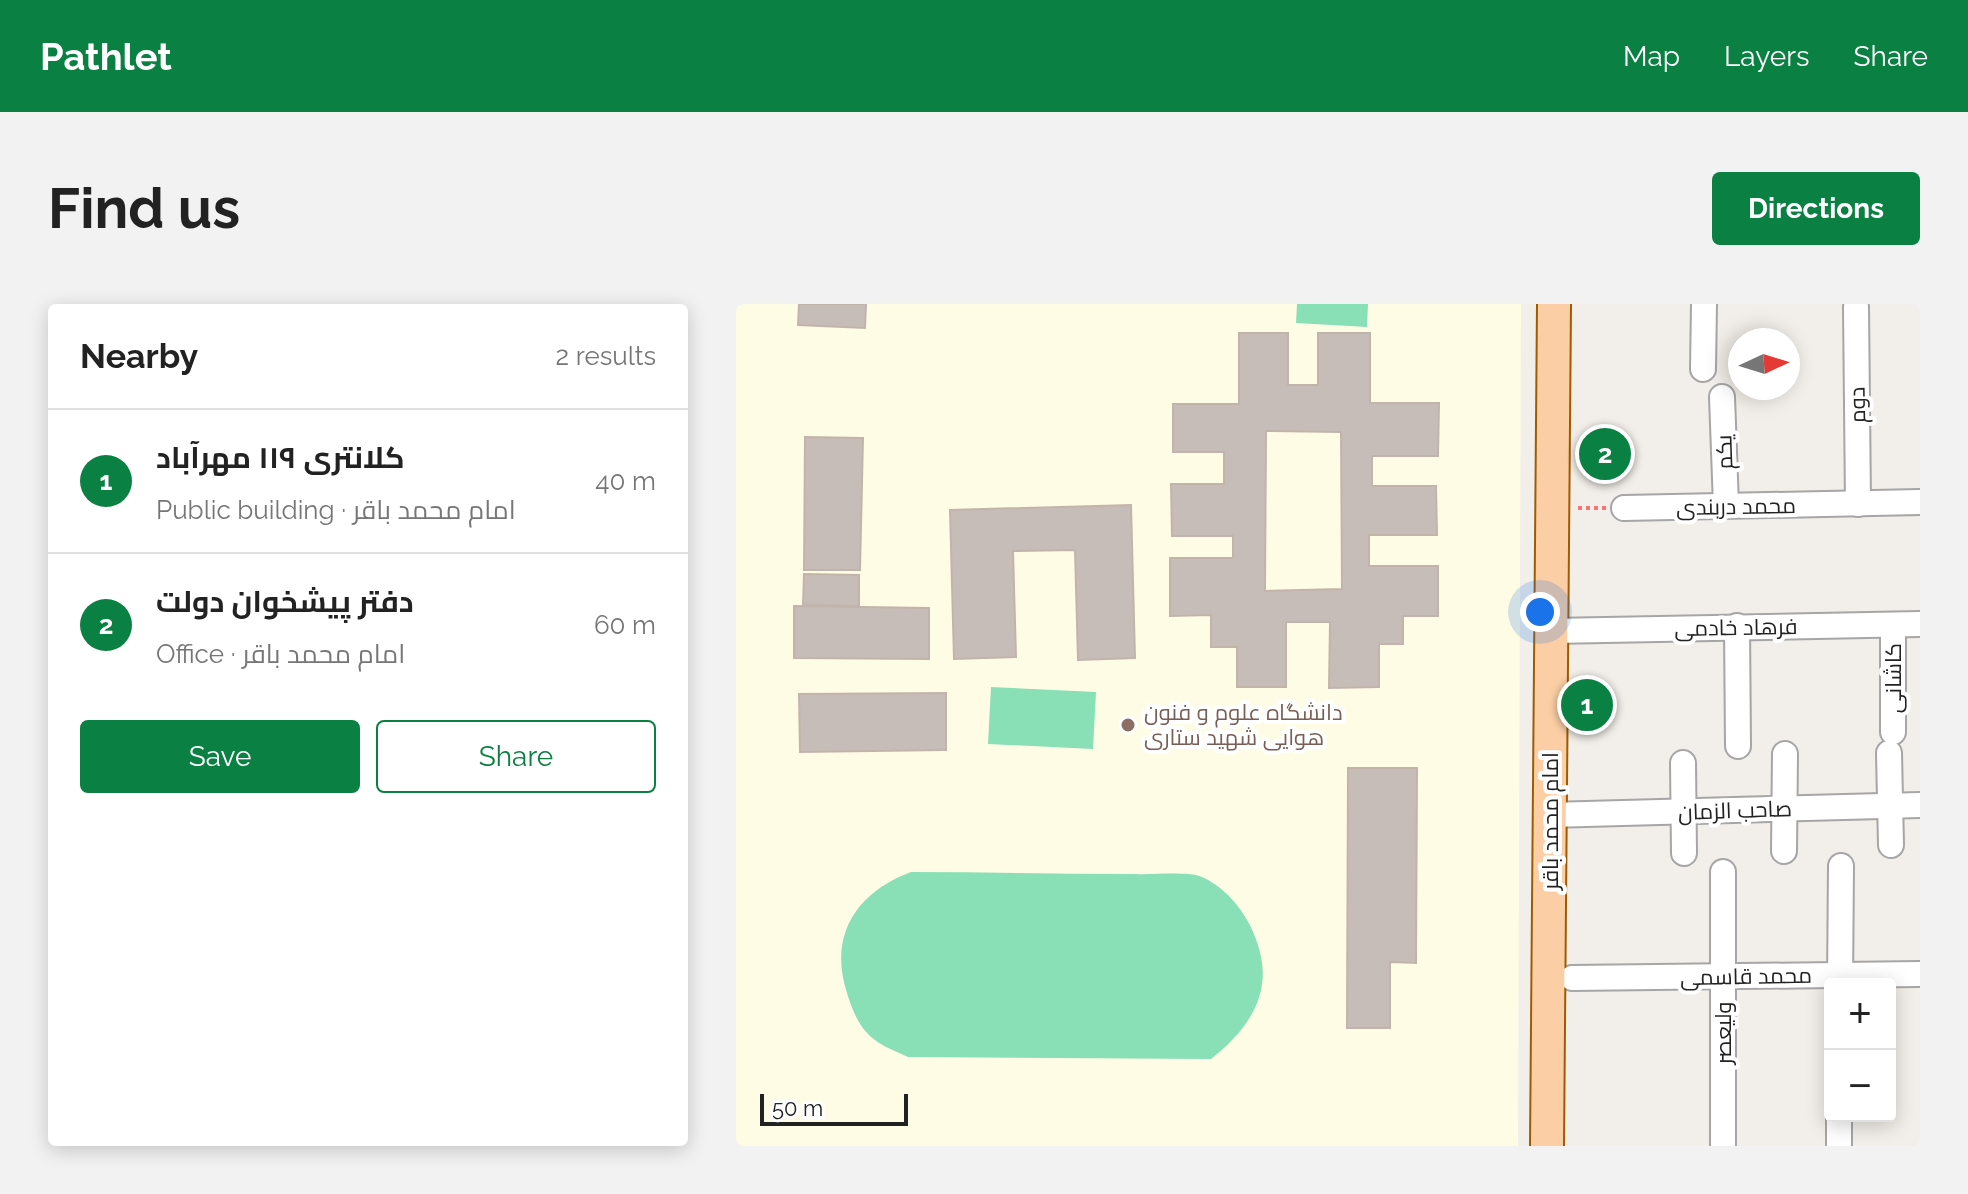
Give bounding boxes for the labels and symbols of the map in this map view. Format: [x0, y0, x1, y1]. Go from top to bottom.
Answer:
north arrow [1728, 328, 1800, 400]
street label: دوم [1844, 387, 1873, 423]
pin: 2 [1579, 424, 1631, 484]
street label: یکم [1710, 434, 1741, 470]
street label: محمد دربندی [1676, 492, 1796, 520]
your location [1520, 592, 1560, 632]
street label: فرهاد خادمی [1674, 613, 1798, 642]
street label: کاشانی [1880, 643, 1907, 713]
pin: 1 [1561, 675, 1613, 735]
place label: دانشگاه علوم و فنون هوایی شهید ستاری [1144, 699, 1343, 751]
marker: دانشگاه علوم و فنون هوایی شهید ستاری [1119, 716, 1137, 734]
street label: امام محمد باقر [1537, 752, 1566, 892]
street label: صاحب الزمان [1677, 795, 1793, 825]
street label: محمد قاسمی [1680, 962, 1812, 991]
street label: ولیعصر [1710, 1001, 1736, 1067]
scale bar [760, 1090, 908, 1126]

